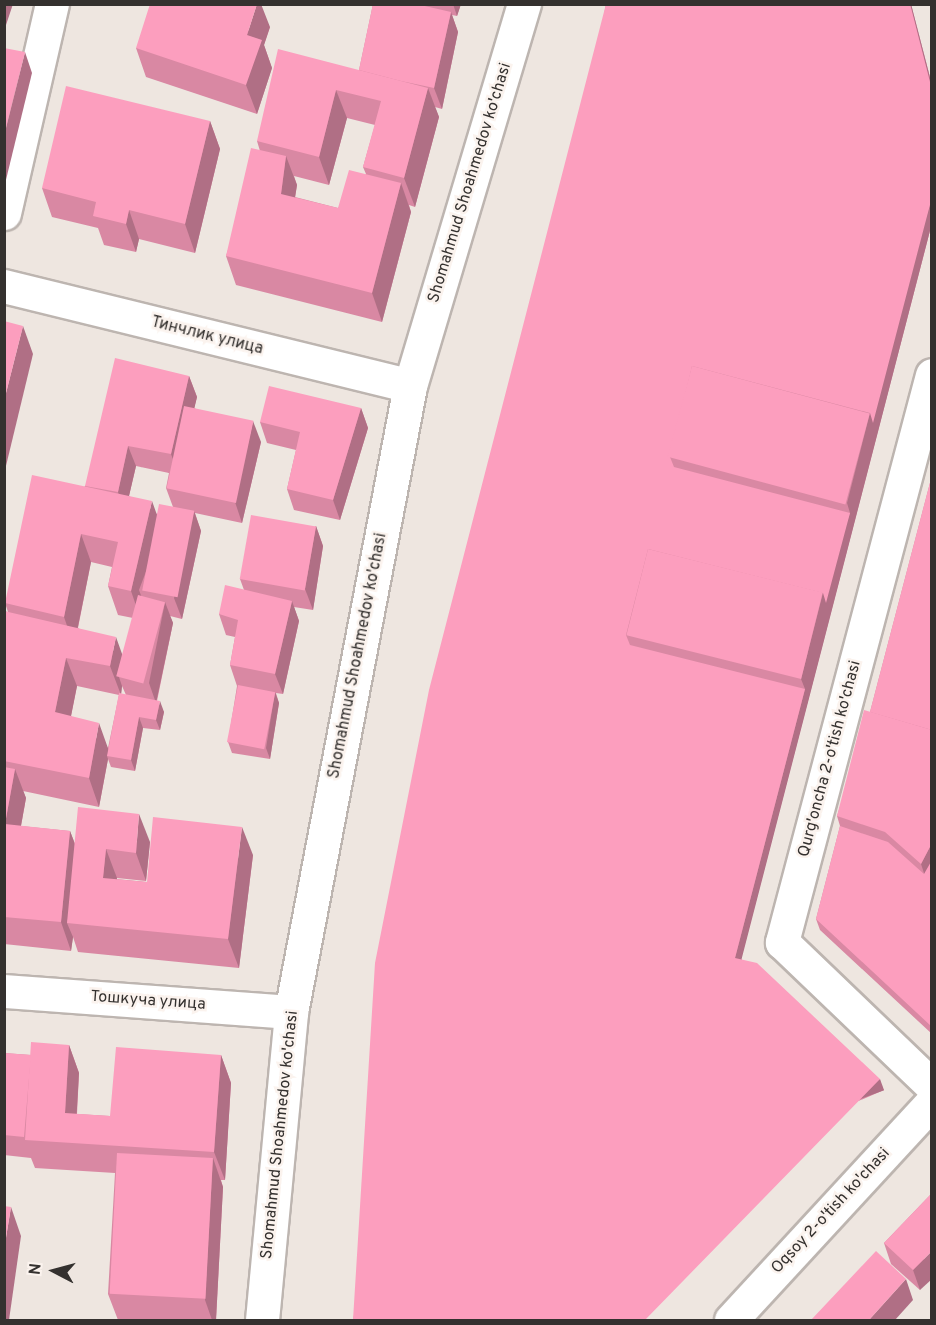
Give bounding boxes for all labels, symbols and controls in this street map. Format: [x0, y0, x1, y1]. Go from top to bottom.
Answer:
street label: Shomahmud Shoahmedov ko'chasi [424, 61, 516, 305]
street label: Тинчлик улица [149, 313, 265, 359]
street label: Shomahmud Shoahmedov ko'chasi [325, 532, 391, 780]
street label: Qurg'oncha 2-o'tish ko'chasi [795, 659, 865, 859]
street label: Тошкуча улица [90, 987, 206, 1015]
street label: Shomahmud Shoahmedov ko'chasi [257, 1010, 303, 1260]
street label: Oqsoy 2-o'tish ko'chasi [768, 1144, 894, 1278]
north arrow [24, 1241, 84, 1301]
text: N [26, 1262, 47, 1276]

